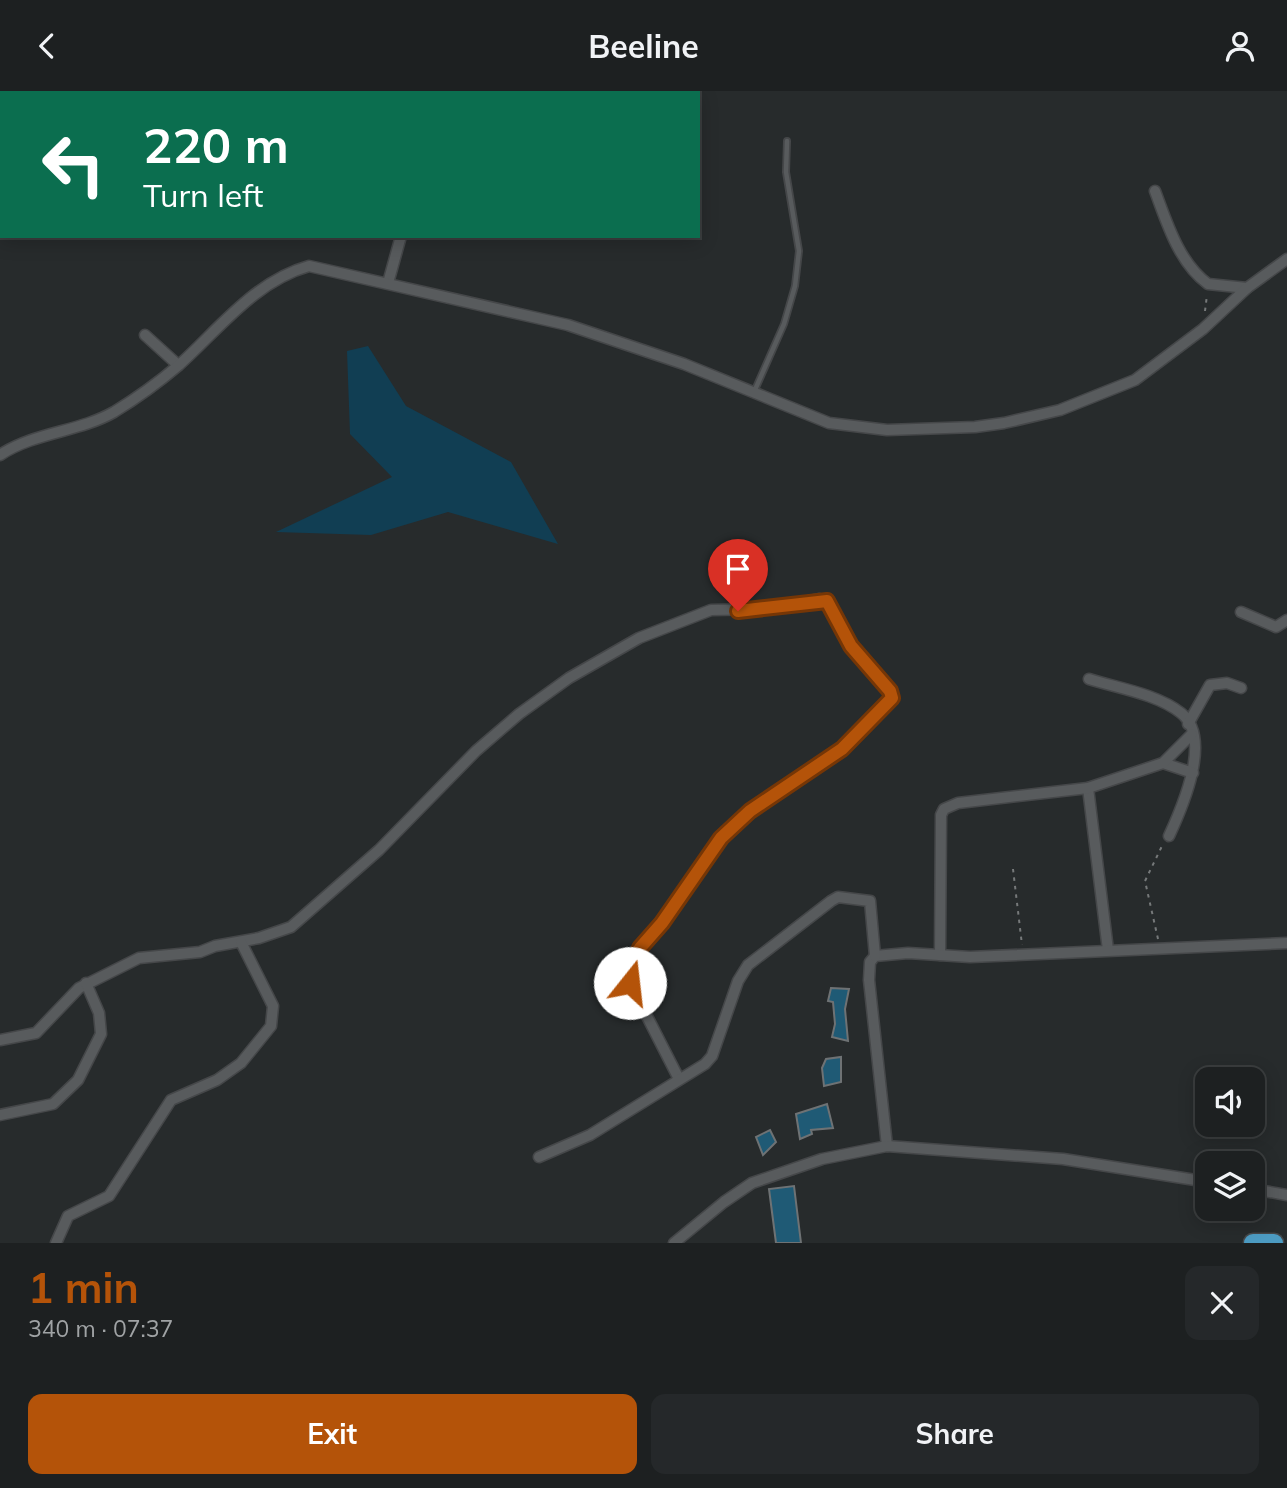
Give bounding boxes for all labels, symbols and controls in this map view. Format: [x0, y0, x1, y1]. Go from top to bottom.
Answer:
text: Beeline [588, 26, 699, 66]
icon: back [28, 27, 66, 65]
icon: person [1221, 27, 1259, 65]
text: 220 m [143, 114, 289, 175]
icon: left [28, 119, 119, 210]
text: Turn left [143, 175, 263, 215]
pin [708, 539, 768, 611]
icon: arrive [719, 550, 757, 588]
position arrow [593, 946, 667, 1020]
map controls [1195, 1067, 1265, 1221]
button: sound [1195, 1067, 1265, 1137]
button: layers [1195, 1151, 1265, 1221]
text: 1 min [28, 1261, 139, 1314]
button: close [1185, 1266, 1259, 1340]
text: 340 m · 07:37 [28, 1314, 173, 1343]
button: Exit [28, 1394, 637, 1474]
button: Share [651, 1394, 1259, 1474]

